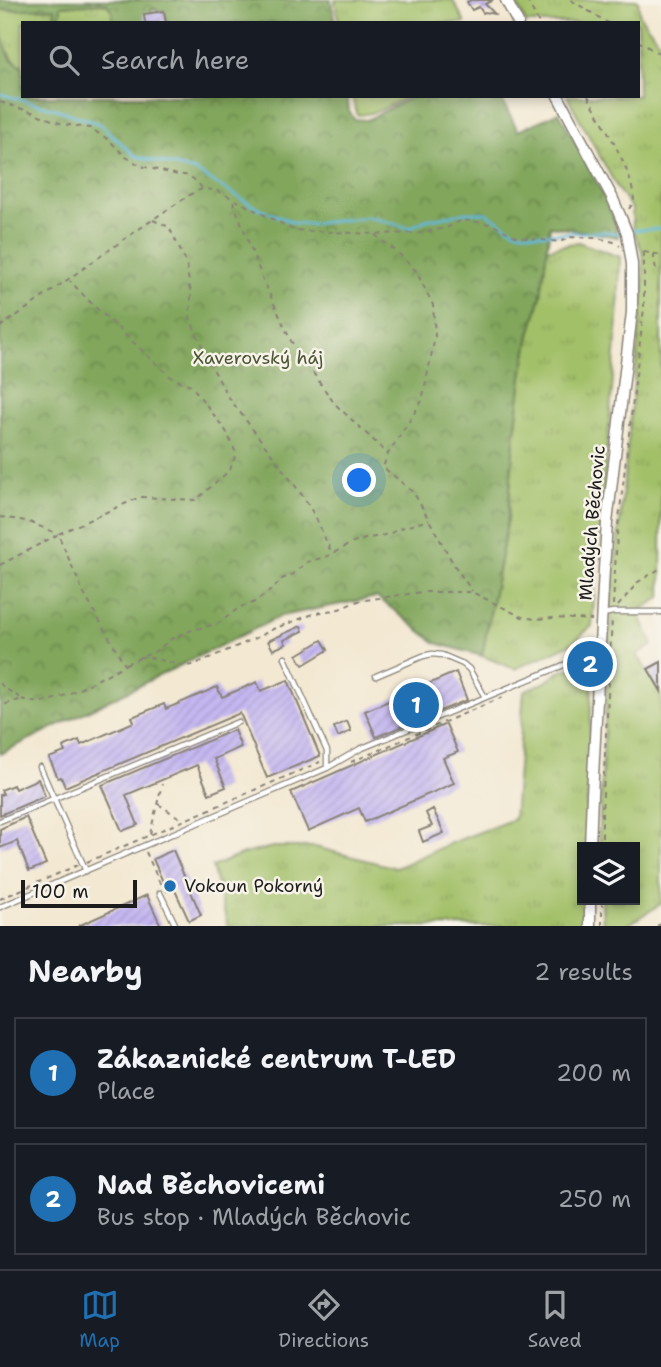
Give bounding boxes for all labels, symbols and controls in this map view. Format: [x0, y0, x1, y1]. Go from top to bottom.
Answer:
search box [21, 21, 640, 98]
icon: search [45, 41, 83, 79]
text: Search here [101, 42, 250, 77]
park label: Xaverovský háj [193, 346, 323, 370]
street label: Mladých Běchovic [573, 444, 611, 602]
your location [342, 463, 376, 497]
pin: 2 [567, 638, 613, 690]
pin: 1 [393, 679, 439, 731]
map controls [577, 842, 640, 905]
button: layers [577, 842, 640, 905]
place label: Vokoun Pokorný [184, 874, 323, 898]
scale bar [21, 877, 136, 909]
marker: Vokoun Pokorný [162, 878, 178, 894]
text: 100 m [32, 879, 89, 904]
text: Nearby [28, 951, 143, 992]
text: 2 results [534, 957, 633, 987]
text: Zákaznické centrum T-LED [97, 1041, 456, 1076]
text: 1 [48, 1058, 58, 1088]
text: 200 m [556, 1058, 631, 1088]
text: Place [97, 1076, 156, 1106]
text: Nad Běchovicemi [97, 1167, 325, 1202]
text: 2 [45, 1184, 61, 1214]
text: 250 m [558, 1184, 631, 1214]
text: Bus stop · Mladých Běchovic [97, 1202, 411, 1232]
tab: Map [79, 1286, 120, 1353]
tab: Directions [279, 1286, 369, 1353]
tab: Saved [528, 1286, 582, 1353]

